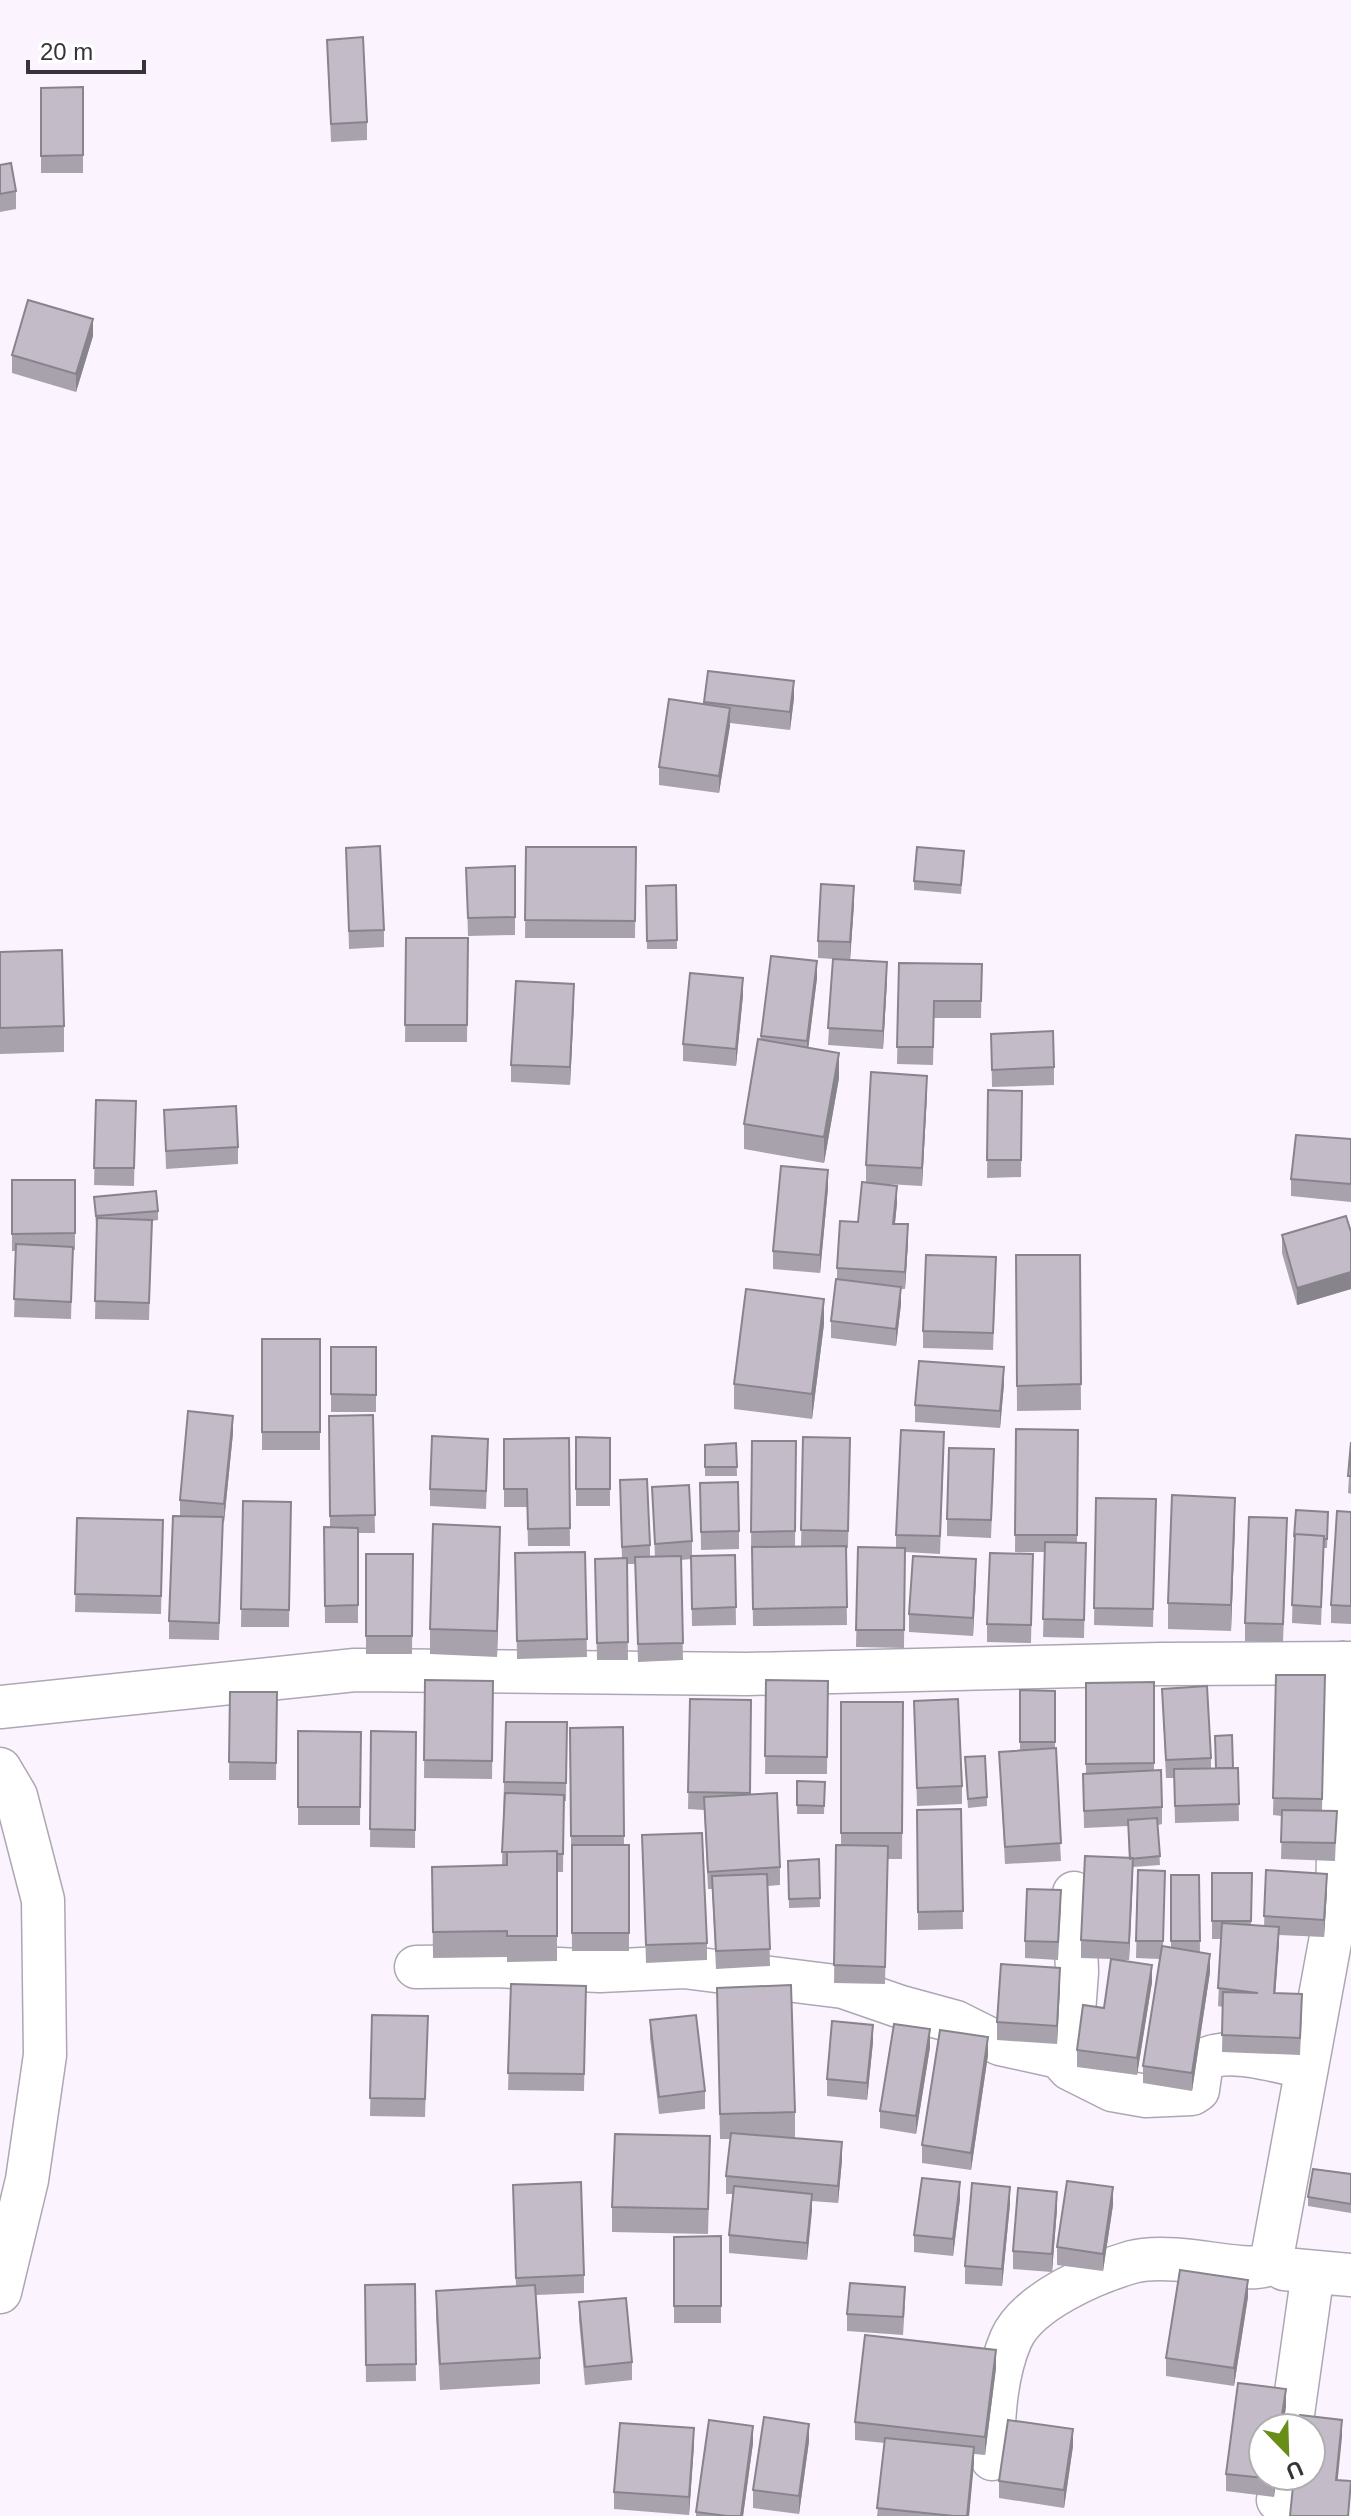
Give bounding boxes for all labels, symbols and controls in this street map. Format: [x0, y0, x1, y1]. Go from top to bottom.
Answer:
scale bar [28, 24, 144, 74]
text: 20 m [40, 38, 93, 65]
north arrow [1247, 2412, 1327, 2492]
text: U [1282, 2455, 1307, 2485]

